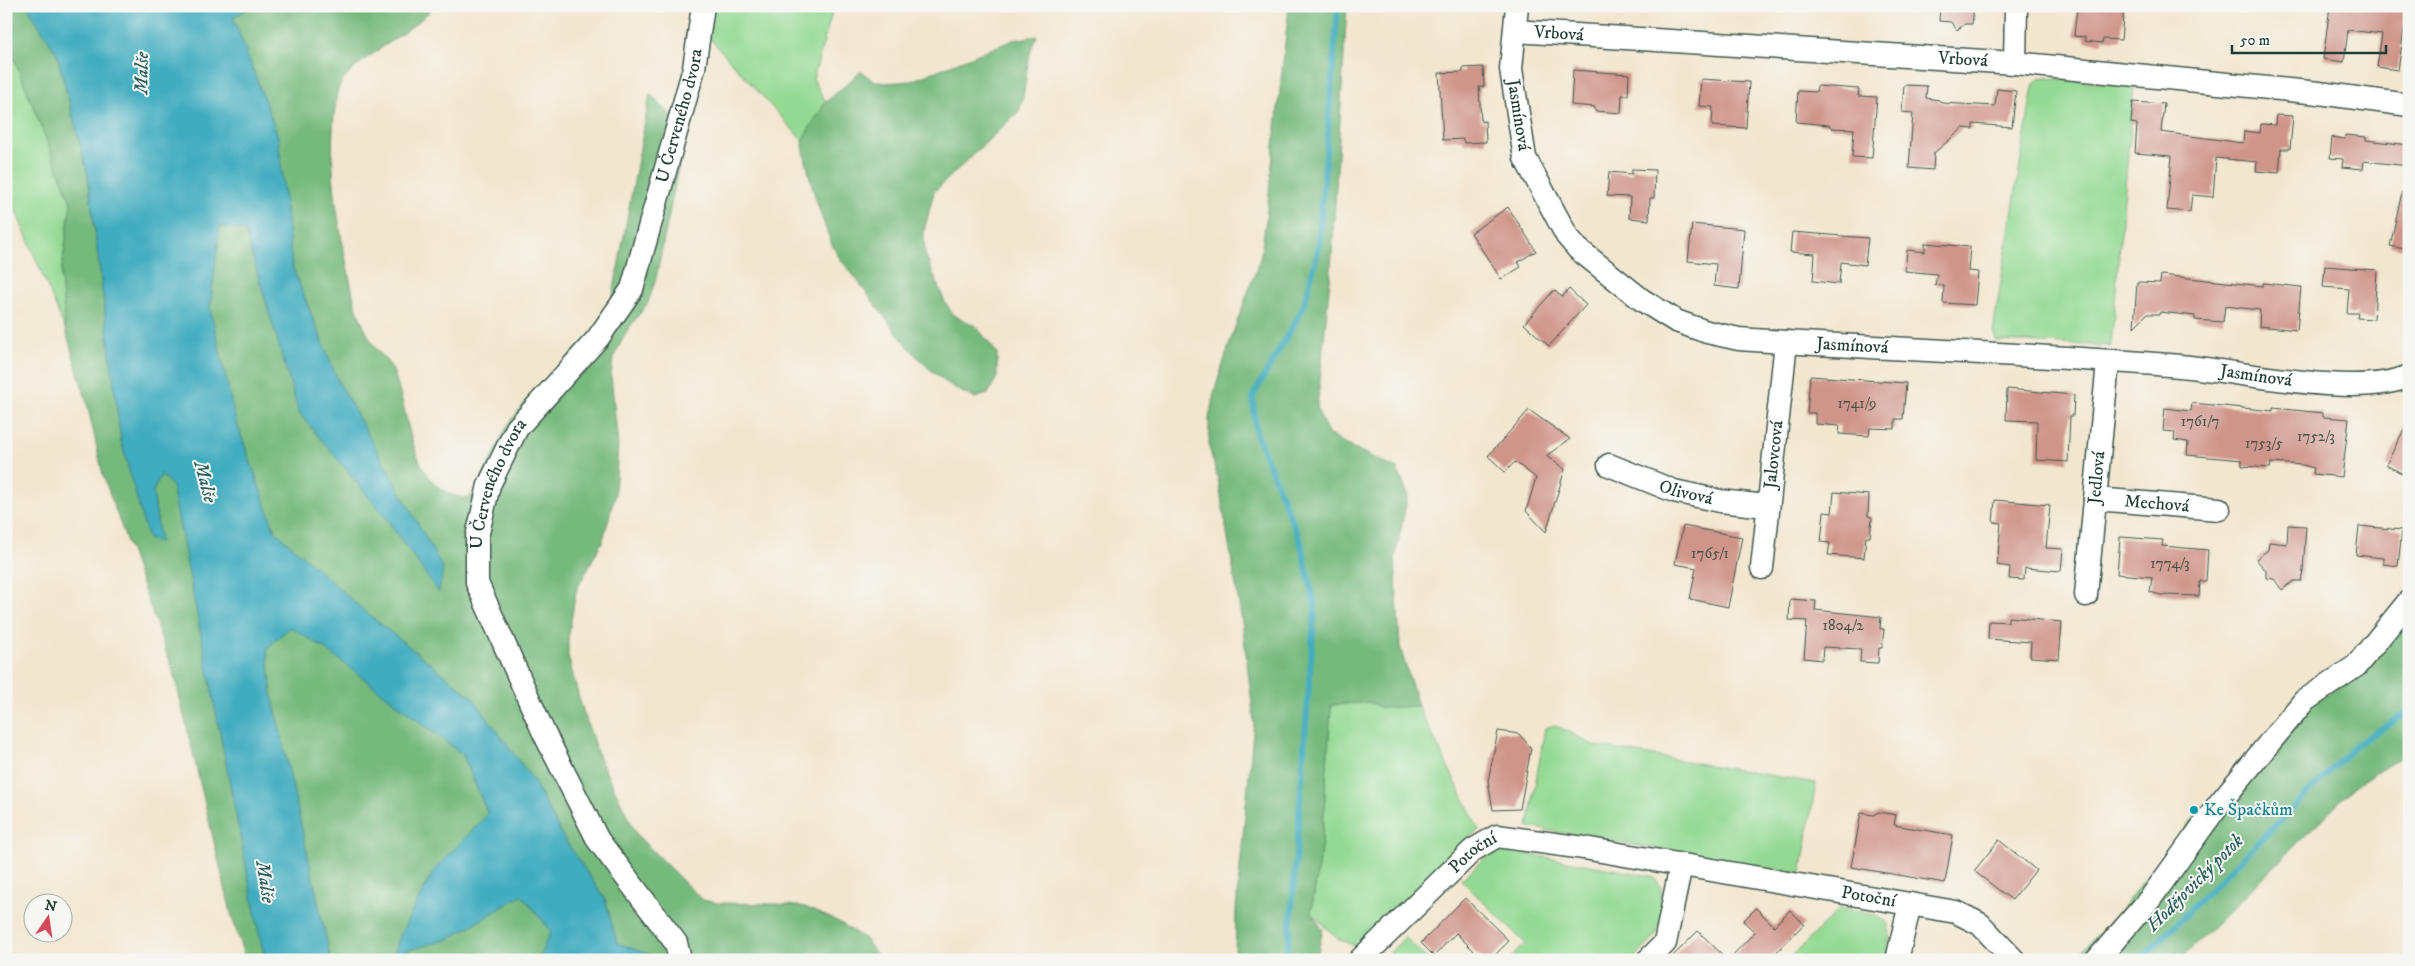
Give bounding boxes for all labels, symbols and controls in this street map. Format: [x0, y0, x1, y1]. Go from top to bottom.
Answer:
street label: Vrbová [1532, 21, 1585, 46]
scale bar [2232, 22, 2386, 54]
text: 50 m [2240, 31, 2270, 50]
street label: U Červeného dvora [651, 47, 708, 186]
street label: Vrbová [1936, 47, 1989, 72]
water label: Malše [130, 51, 154, 96]
street label: Jasmínová [1501, 76, 1535, 153]
street label: Jasmínová [1814, 333, 1889, 359]
street label: Jasmínová [2217, 360, 2294, 392]
house number: 1741/9 [1838, 394, 1876, 413]
house number: 1761/7 [2181, 412, 2219, 431]
street label: U Červeného dvora [466, 413, 532, 549]
street label: Jalovcová [1759, 419, 1789, 492]
house number: 1752/3 [2297, 427, 2335, 446]
house number: 1753/5 [2245, 434, 2284, 453]
street label: Jedlová [2083, 450, 2111, 507]
water label: Malše [188, 457, 222, 506]
street label: Olivová [1656, 475, 1715, 510]
street label: Mechová [2123, 490, 2191, 518]
house number: 1765/1 [1691, 544, 1729, 563]
house number: 1774/3 [2150, 554, 2190, 573]
house number: 1804/2 [1822, 616, 1864, 635]
place label: Ke Špačkům [2204, 798, 2293, 821]
marker: Ke Špačkům [2188, 804, 2200, 816]
street label: Potoční [1444, 827, 1502, 878]
water label: Hodějovický potok [2141, 829, 2249, 938]
water label: Malše [250, 857, 280, 905]
street label: Potoční [1839, 881, 1899, 913]
north arrow [22, 894, 72, 944]
text: N [43, 896, 59, 916]

